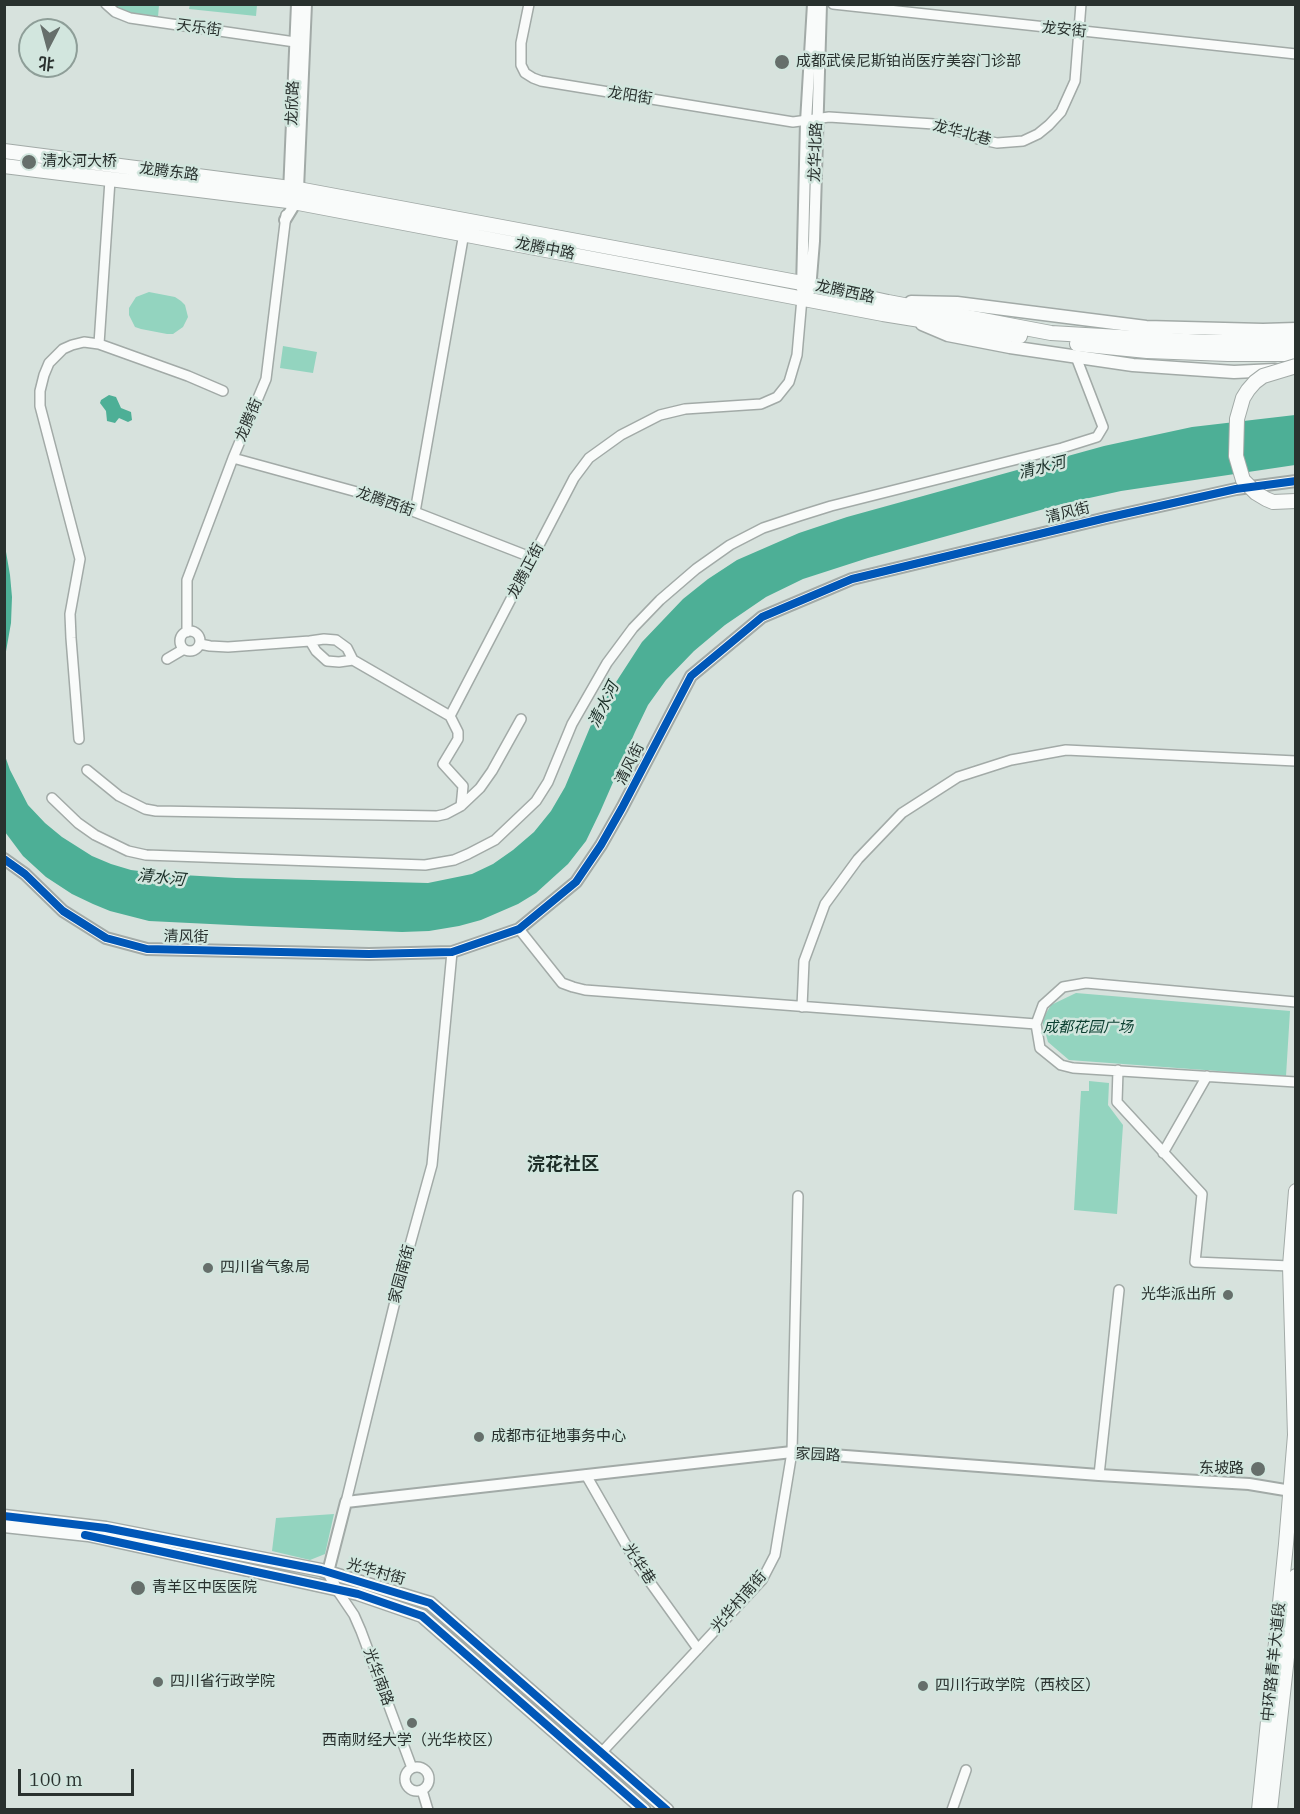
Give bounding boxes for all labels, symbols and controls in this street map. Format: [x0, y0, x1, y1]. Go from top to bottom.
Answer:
street label: 天乐街 [175, 16, 223, 40]
north arrow [18, 18, 78, 78]
street label: 龙安街 [1041, 19, 1087, 41]
text: 北 [37, 53, 55, 75]
marker: 成都武侯尼斯铂尚医疗美容门诊部 [773, 53, 791, 71]
place label: 成都武侯尼斯铂尚医疗美容门诊部 [796, 53, 1021, 71]
street label: 龙欣路 [283, 80, 303, 126]
street label: 龙阳街 [606, 84, 654, 108]
street label: 龙华北巷 [931, 117, 993, 149]
street label: 龙华北路 [806, 122, 826, 182]
marker: 清水河大桥 [20, 153, 38, 171]
place label: 清水河大桥 [42, 153, 117, 171]
street label: 龙腾东路 [138, 159, 200, 185]
street label: 龙腾中路 [514, 234, 576, 264]
street label: 龙腾西路 [814, 277, 876, 307]
street label: 龙腾街 [232, 396, 266, 444]
water label: 清水河 [1016, 453, 1068, 483]
street label: 龙腾西街 [354, 484, 416, 520]
street label: 清风街 [1044, 499, 1092, 527]
street label: 龙腾正街 [504, 540, 548, 602]
water label: 清水河 [585, 679, 623, 731]
street label: 清风街 [612, 740, 648, 788]
water label: 清水河 [136, 866, 186, 890]
street label: 清风街 [163, 928, 209, 946]
park label: 成都花园广场 [1043, 1019, 1133, 1037]
district label: 浣花社区 [527, 1154, 599, 1176]
street label: 家园南街 [386, 1243, 418, 1305]
place label: 四川省气象局 [220, 1259, 310, 1277]
marker: 四川省气象局 [201, 1261, 215, 1275]
place label: 光华派出所 [1141, 1286, 1216, 1304]
marker: 光华派出所 [1221, 1288, 1235, 1302]
place label: 成都市征地事务中心 [491, 1428, 626, 1446]
marker: 成都市征地事务中心 [472, 1430, 486, 1444]
street label: 家园路 [795, 1445, 841, 1465]
place label: 东坡路 [1199, 1460, 1244, 1478]
marker: 东坡路 [1249, 1460, 1267, 1478]
street label: 光华巷 [619, 1540, 659, 1588]
street label: 光华村街 [345, 1555, 407, 1589]
street label: 光华村南街 [708, 1568, 770, 1636]
marker: 青羊区中医医院 [129, 1579, 147, 1597]
place label: 青羊区中医医院 [152, 1579, 257, 1597]
street label: 中环路青羊大道段 [1259, 1601, 1289, 1723]
street label: 光华南路 [359, 1646, 397, 1708]
place label: 四川省行政学院 [170, 1673, 275, 1691]
marker: 四川省行政学院 [151, 1675, 165, 1689]
place label: 四川行政学院（西校区） [935, 1677, 1100, 1695]
marker: 四川行政学院（西校区） [916, 1679, 930, 1693]
marker: 西南财经大学（光华校区） [405, 1716, 419, 1730]
place label: 西南财经大学（光华校区） [322, 1732, 502, 1750]
scale bar [21, 1757, 136, 1795]
text: 100 m [29, 1768, 83, 1791]

